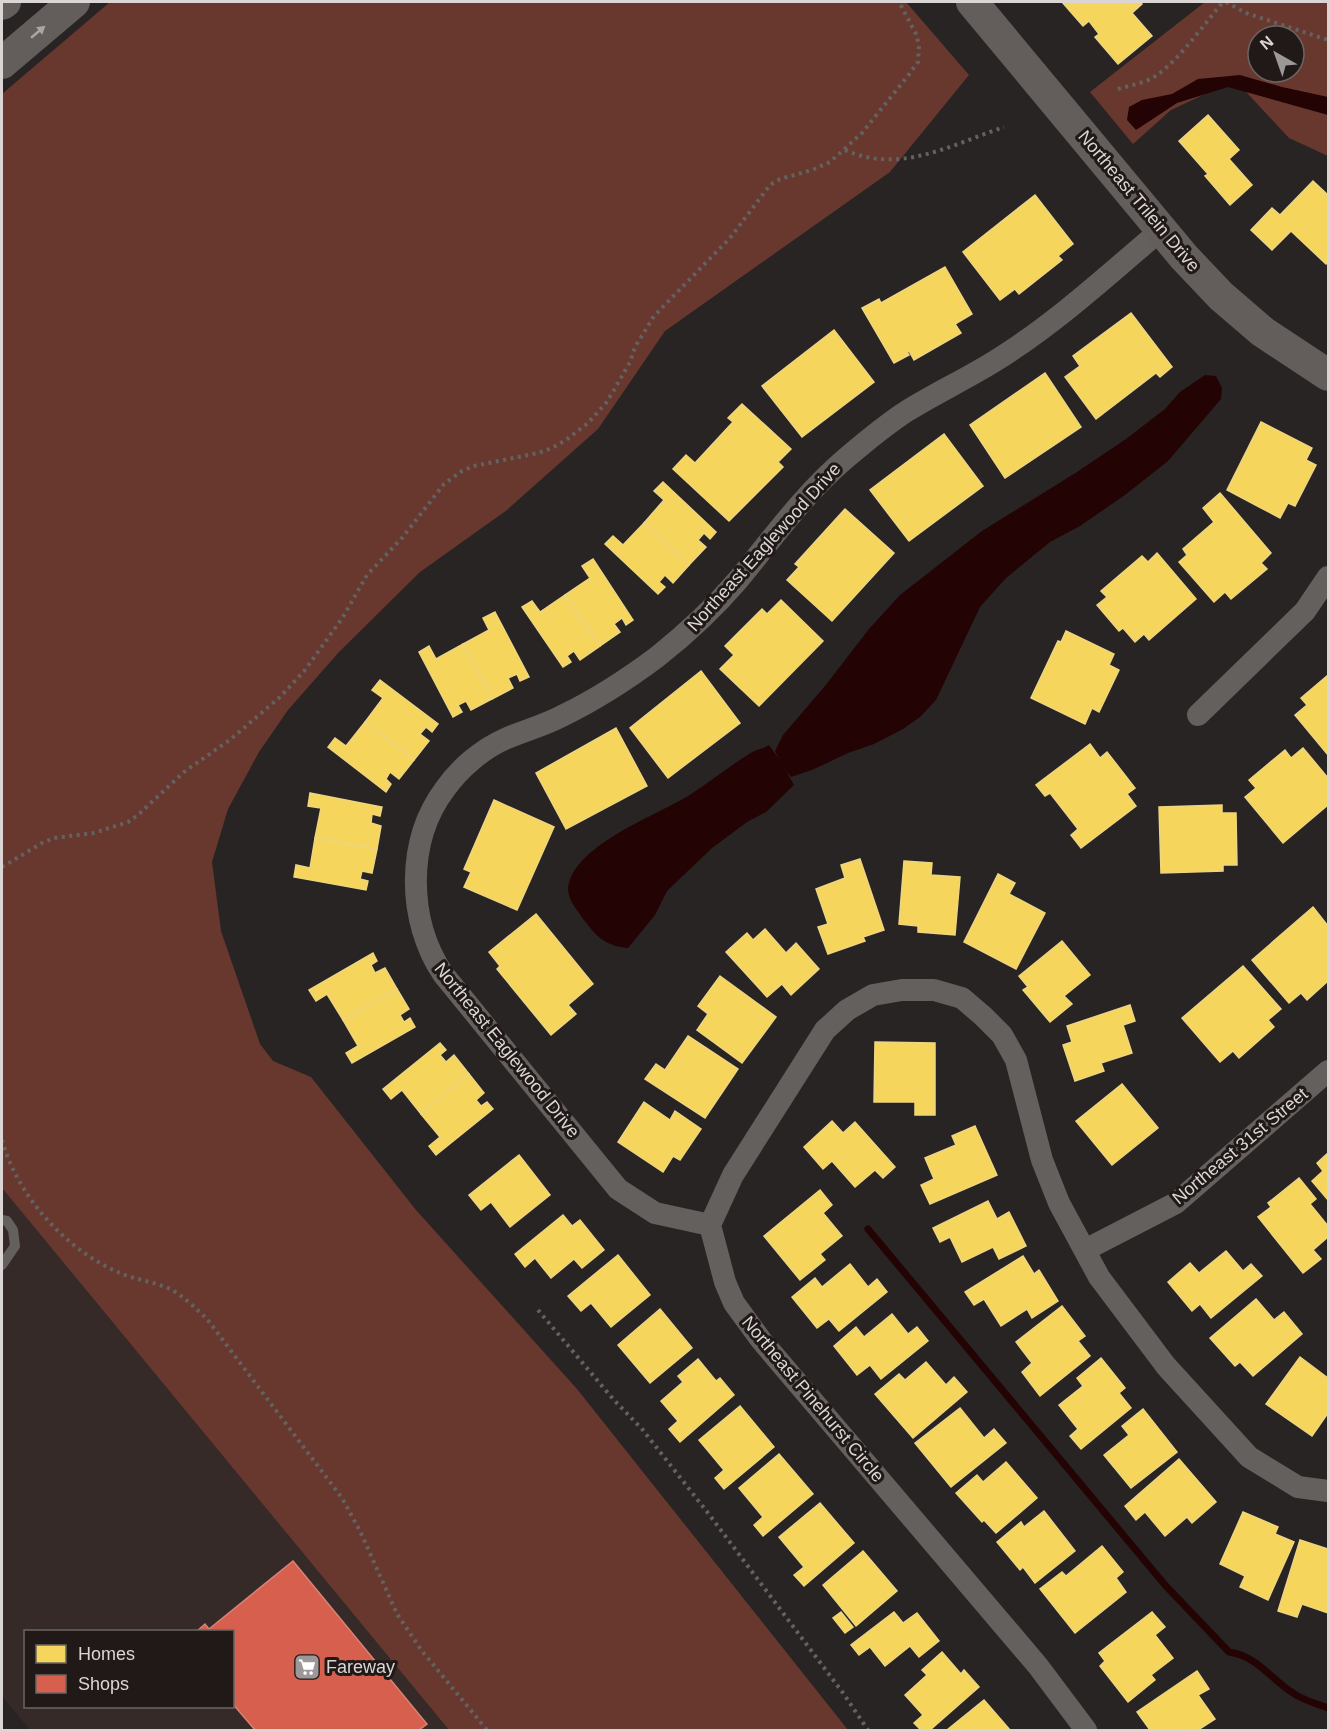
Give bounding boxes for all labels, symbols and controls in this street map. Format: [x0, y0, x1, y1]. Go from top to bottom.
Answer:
north arrow [1246, 24, 1306, 84]
one-way arrow [30, 26, 45, 39]
text: N [1257, 33, 1277, 53]
street label: Northeast Trilein Drive [1074, 126, 1204, 276]
street label: Northeast Eaglewood Drive [683, 459, 845, 635]
street label: Northeast Eaglewood Drive [430, 959, 584, 1141]
street label: Northeast 31st Street [1168, 1084, 1312, 1208]
street label: Northeast Pinehurst Circle [738, 1312, 888, 1486]
legend [24, 1630, 234, 1708]
text: Homes [78, 1644, 135, 1664]
supermarket icon: Fareway [292, 1652, 322, 1682]
place label: Fareway [326, 1657, 395, 1677]
text: Shops [78, 1674, 129, 1694]

